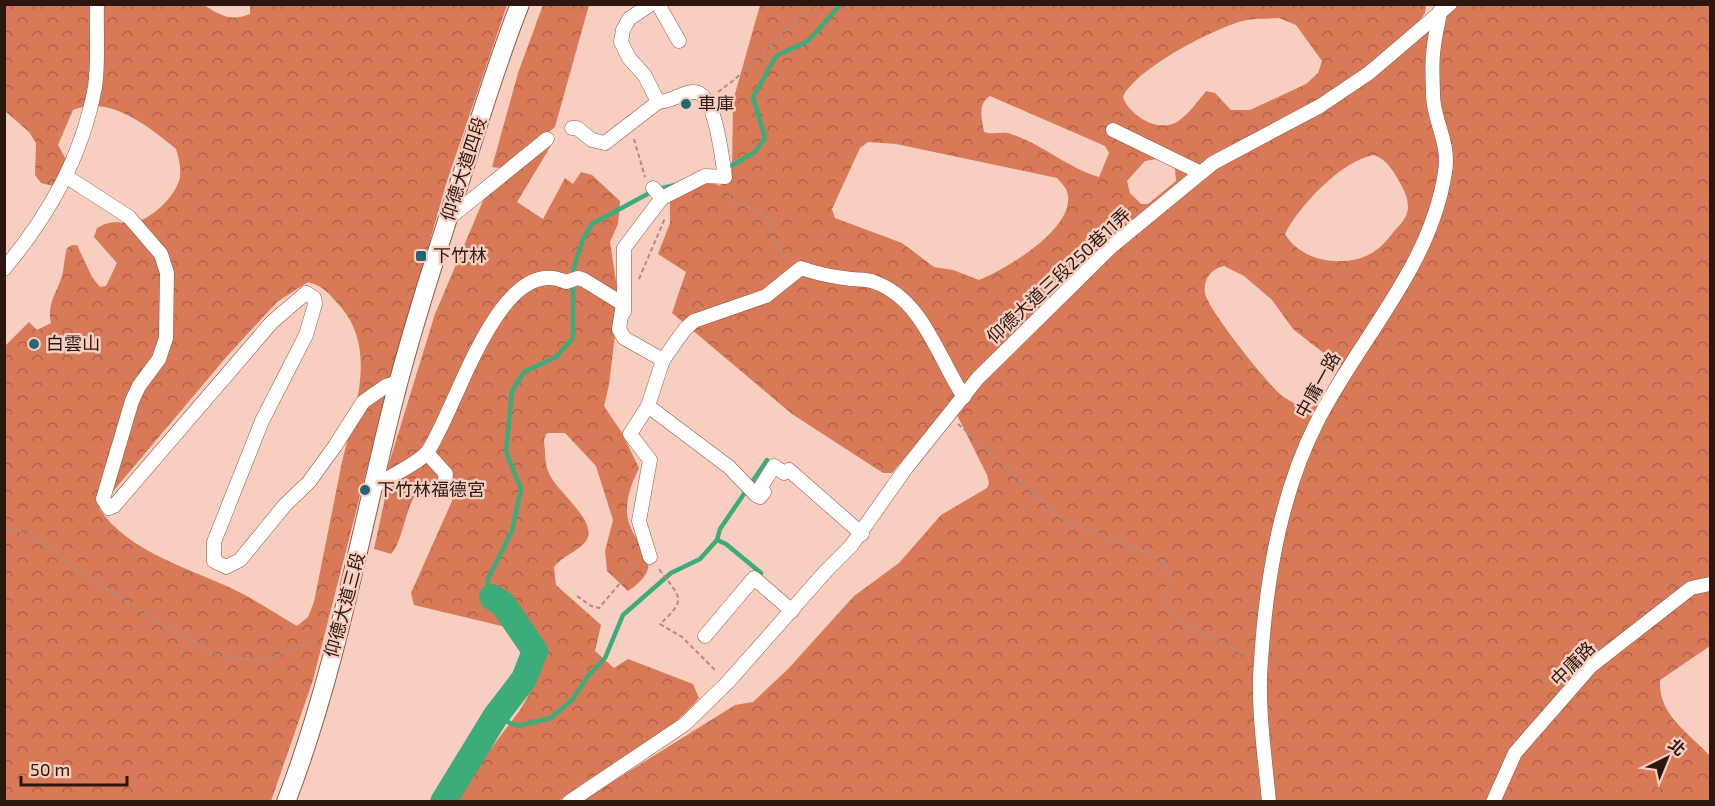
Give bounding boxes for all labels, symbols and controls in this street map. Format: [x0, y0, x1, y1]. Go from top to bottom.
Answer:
place label: 車庫 [698, 92, 734, 114]
marker: 車庫 [679, 97, 693, 111]
street label: 仰德大道四段 [436, 114, 490, 223]
street label: 仰德大道三段250巷11弄 [982, 203, 1135, 348]
place label: 下竹林 [433, 244, 487, 266]
marker: 下竹林 [414, 249, 428, 263]
place label: 白雲山 [46, 332, 100, 354]
marker: 白雲山 [27, 337, 41, 351]
street label: 中庸一路 [1290, 348, 1344, 421]
place label: 下竹林福德宮 [377, 478, 485, 500]
marker: 下竹林福德宮 [358, 483, 372, 497]
street label: 仰德大道三段 [319, 550, 369, 660]
street label: 中庸路 [1545, 636, 1599, 690]
north arrow [1637, 728, 1697, 788]
text: 北 [1665, 734, 1690, 759]
scale bar [21, 749, 128, 787]
text: 50 m [30, 758, 70, 780]

